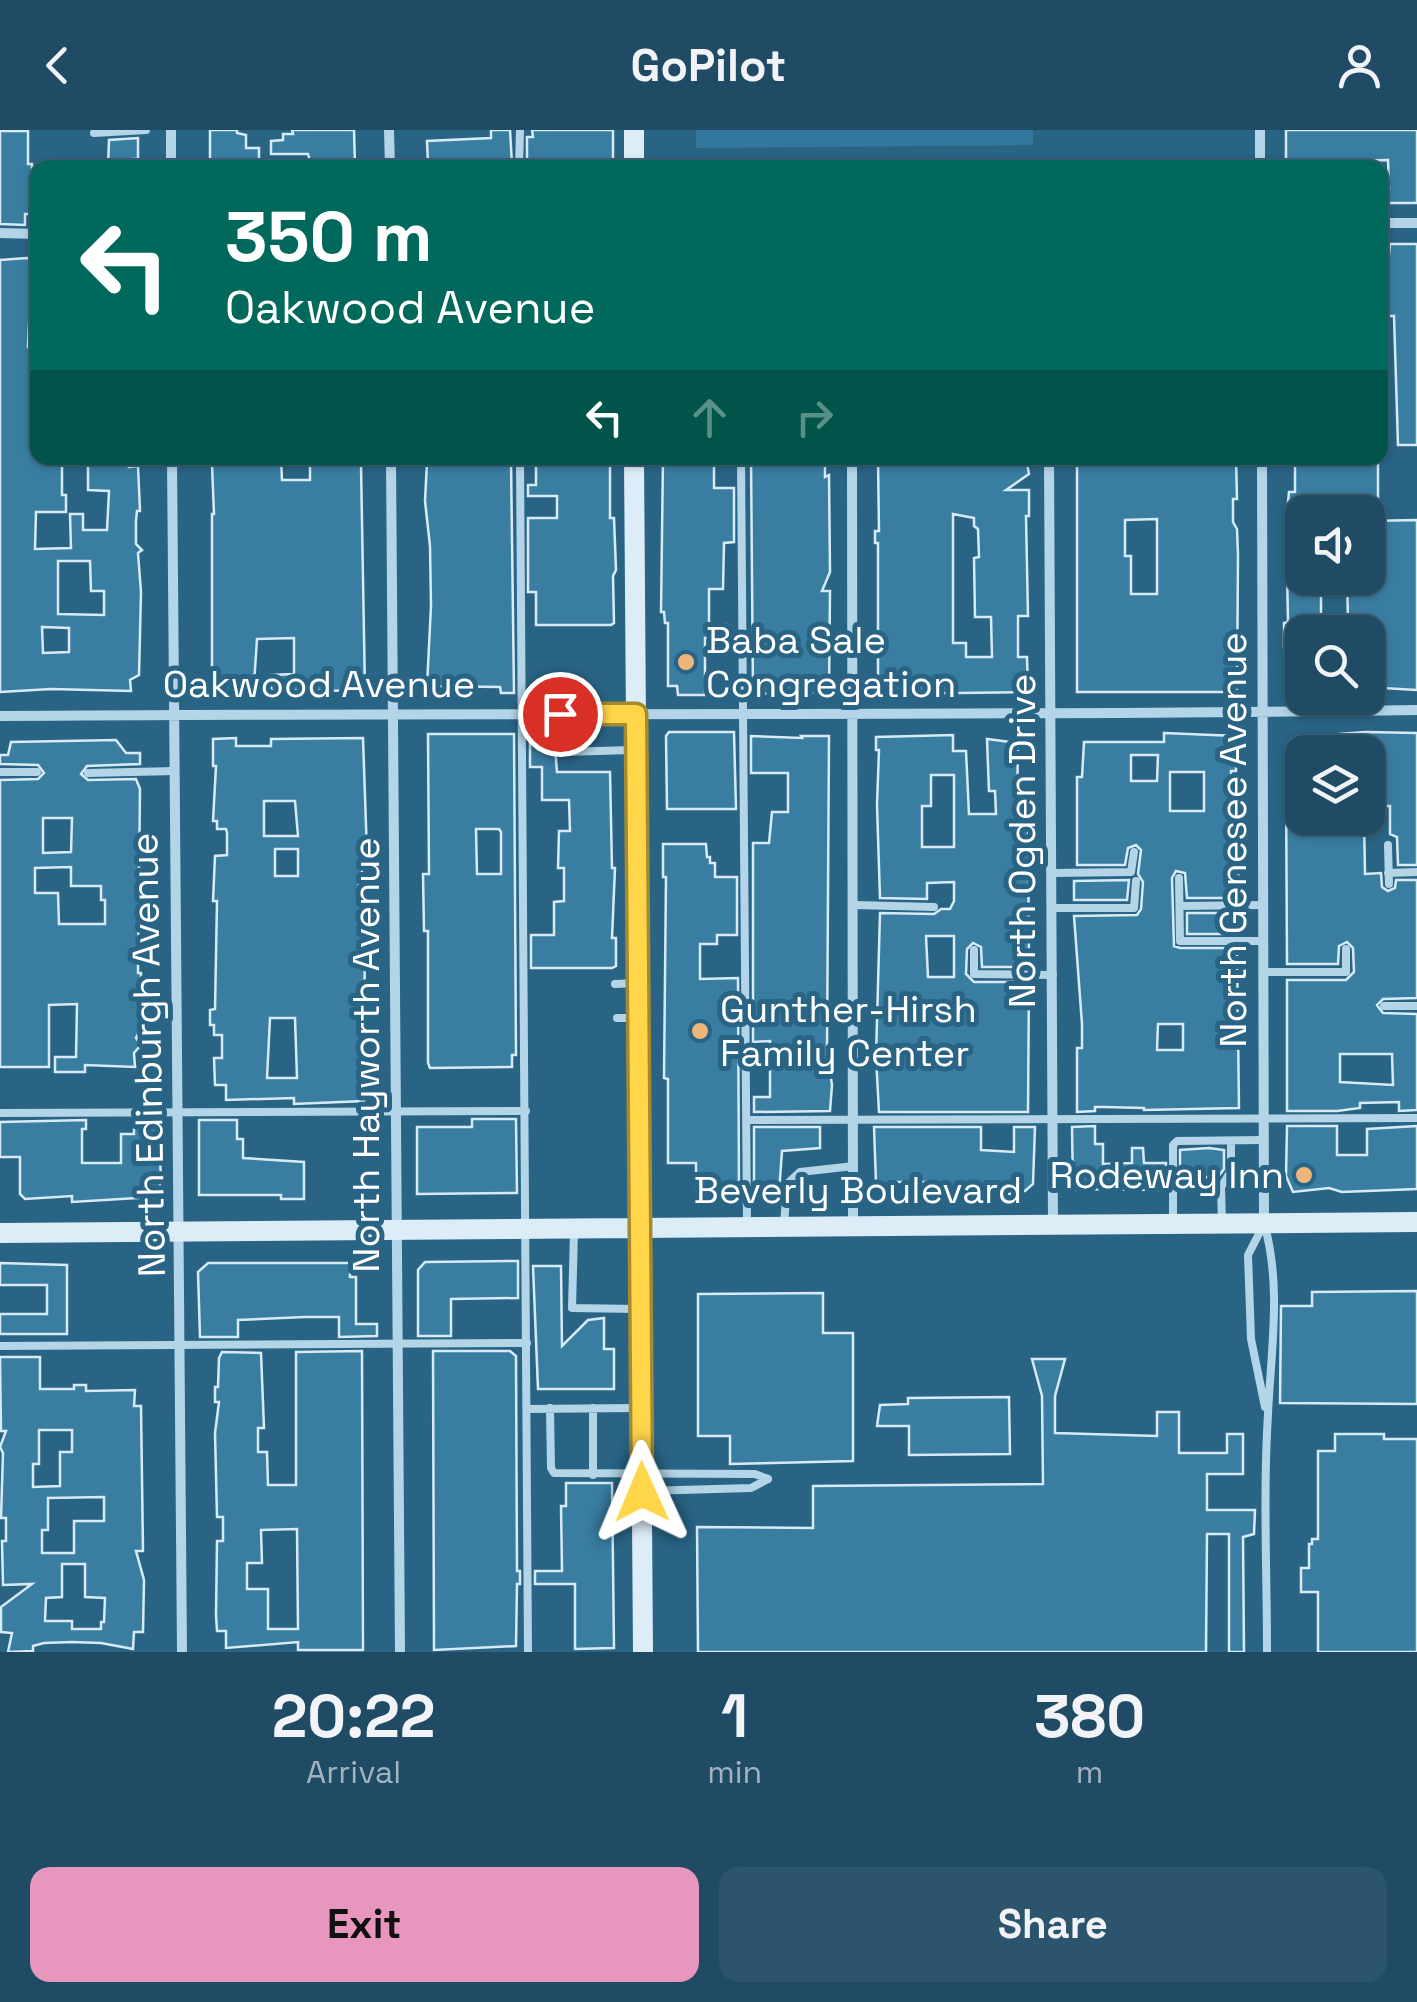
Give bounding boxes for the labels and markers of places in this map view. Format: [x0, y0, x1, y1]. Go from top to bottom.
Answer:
place label: Baba Sale Congregation [706, 616, 956, 708]
marker: Baba Sale Congregation [675, 651, 697, 673]
pin [518, 672, 603, 757]
place label: Gunther-Hirsh Family Center [720, 985, 977, 1077]
marker: Gunther-Hirsh Family Center [689, 1020, 711, 1042]
place label: Rodeway Inn [1050, 1151, 1284, 1199]
marker: Rodeway Inn [1293, 1164, 1315, 1186]

